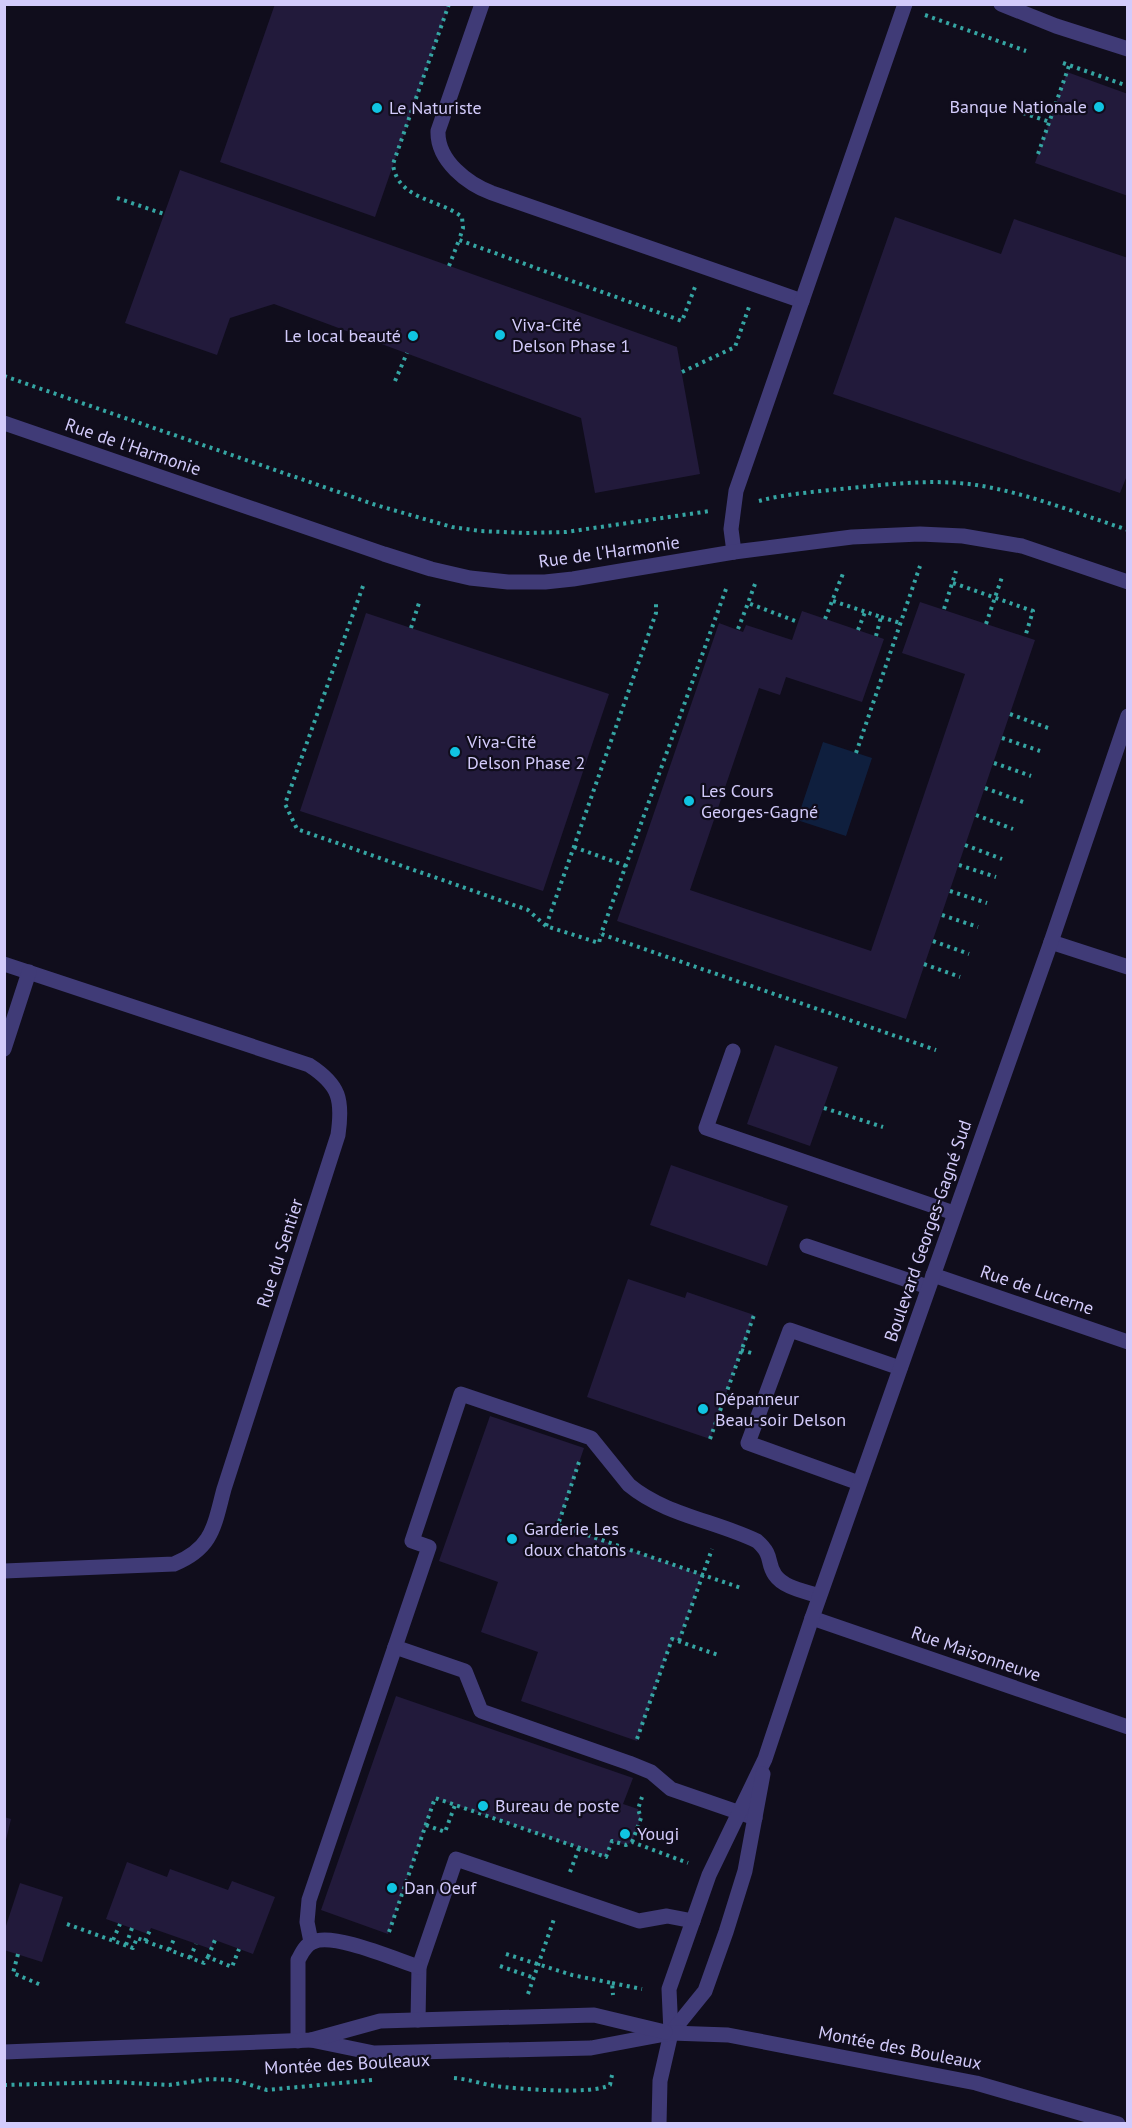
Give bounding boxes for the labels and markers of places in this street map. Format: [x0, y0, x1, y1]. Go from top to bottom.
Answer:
place label: Banque Nationale [950, 95, 1087, 118]
place label: Le Naturiste [389, 96, 482, 119]
marker: Banque Nationale [1092, 100, 1106, 114]
marker: Le Naturiste [370, 101, 384, 115]
place label: Viva-Cité Delson Phase 1 [511, 313, 630, 357]
place label: Le local beauté [284, 324, 401, 347]
marker: Viva-Cité Delson Phase 1 [493, 328, 507, 342]
marker: Le local beauté [406, 329, 420, 343]
place label: Viva-Cité Delson Phase 2 [466, 730, 585, 774]
marker: Viva-Cité Delson Phase 2 [448, 745, 462, 759]
place label: Les Cours Georges-Gagné [701, 779, 818, 823]
marker: Les Cours Georges-Gagné [682, 794, 696, 808]
place label: Dépanneur Beau-soir Delson [715, 1387, 846, 1431]
marker: Dépanneur Beau-soir Delson [696, 1402, 710, 1416]
place label: Garderie Les doux chatons [524, 1517, 626, 1561]
marker: Garderie Les doux chatons [505, 1532, 519, 1546]
place label: Bureau de poste [495, 1794, 620, 1817]
marker: Bureau de poste [476, 1799, 490, 1813]
place label: Yougi [637, 1822, 679, 1845]
marker: Yougi [618, 1827, 632, 1841]
place label: Dan Oeuf [404, 1876, 478, 1899]
marker: Dan Oeuf [385, 1881, 399, 1895]

